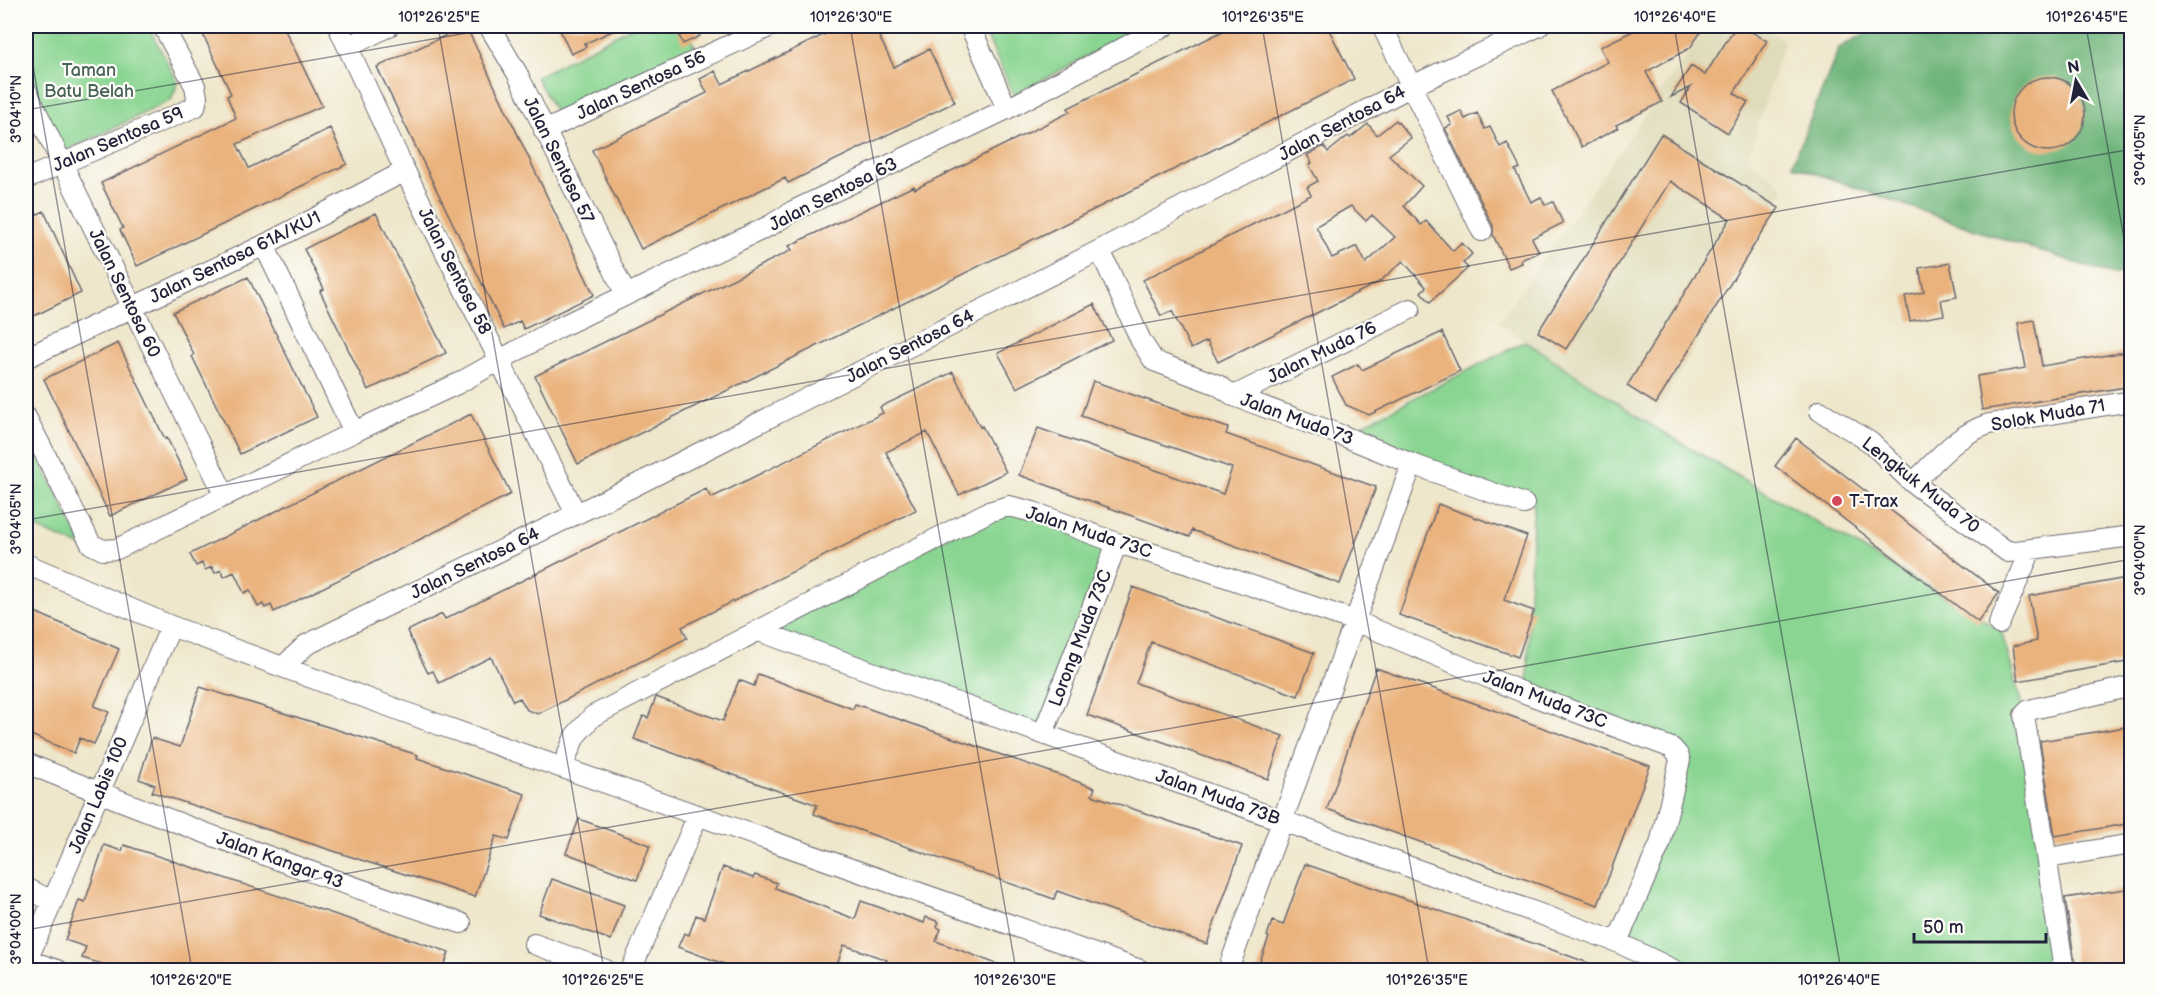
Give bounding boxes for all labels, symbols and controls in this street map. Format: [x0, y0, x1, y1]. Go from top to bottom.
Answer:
text: 101°26'25"E [398, 8, 480, 27]
text: 101°26'30"E [810, 8, 892, 27]
text: 101°26'35"E [1222, 8, 1304, 27]
text: 101°26'40"E [1634, 8, 1716, 27]
text: 101°26'45"E [2046, 8, 2128, 27]
street label: Jalan Sentosa 56 [573, 46, 709, 125]
north arrow [2046, 51, 2106, 111]
text: N [2066, 57, 2081, 78]
park label: Taman Batu Belah [44, 60, 134, 102]
text: 3°04'10"N [7, 75, 26, 143]
street label: Jalan Sentosa 64 [1275, 81, 1409, 166]
street label: Jalan Sentosa 57 [519, 94, 598, 227]
street label: Jalan Sentosa 59 [50, 103, 187, 176]
text: 3°04'05"N [2131, 114, 2150, 186]
street label: Jalan Sentosa 63 [766, 153, 901, 236]
street label: Jalan Sentosa 58 [413, 204, 496, 338]
street label: Jalan Sentosa 61A/KU1 [146, 207, 324, 308]
street label: Jalan Sentosa 60 [84, 226, 165, 361]
street label: Jalan Sentosa 64 [843, 305, 978, 388]
street label: Jalan Muda 76 [1264, 317, 1380, 388]
street label: Jalan Muda 73 [1237, 389, 1356, 450]
street label: Solok Muda 71 [1990, 395, 2107, 436]
street label: Lengkuk Muda 70 [1858, 433, 1984, 538]
text: 3°04'05"N [7, 483, 26, 555]
place label: T-Trax [1849, 491, 1899, 512]
marker: T-Trax [1830, 494, 1844, 508]
street label: Jalan Muda 73C [1023, 502, 1155, 563]
street label: Jalan Sentosa 64 [407, 523, 543, 604]
text: 3°04'00"N [2131, 524, 2150, 596]
street label: Lorong Muda 73C [1045, 567, 1116, 710]
street label: Jalan Muda 73C [1480, 666, 1610, 733]
street label: Jalan Labis 100 [64, 734, 132, 857]
street label: Jalan Muda 73B [1153, 765, 1283, 830]
street label: Jalan Kangar 93 [214, 828, 346, 893]
text: 3°04'00"N [7, 893, 26, 965]
scale bar [1914, 906, 2046, 944]
text: 50 m [1923, 917, 1964, 938]
text: 101°26'20"E [150, 971, 232, 990]
text: 101°26'25"E [562, 971, 644, 990]
text: 101°26'30"E [974, 971, 1056, 990]
text: 101°26'35"E [1386, 971, 1468, 990]
text: 101°26'40"E [1798, 971, 1880, 990]

